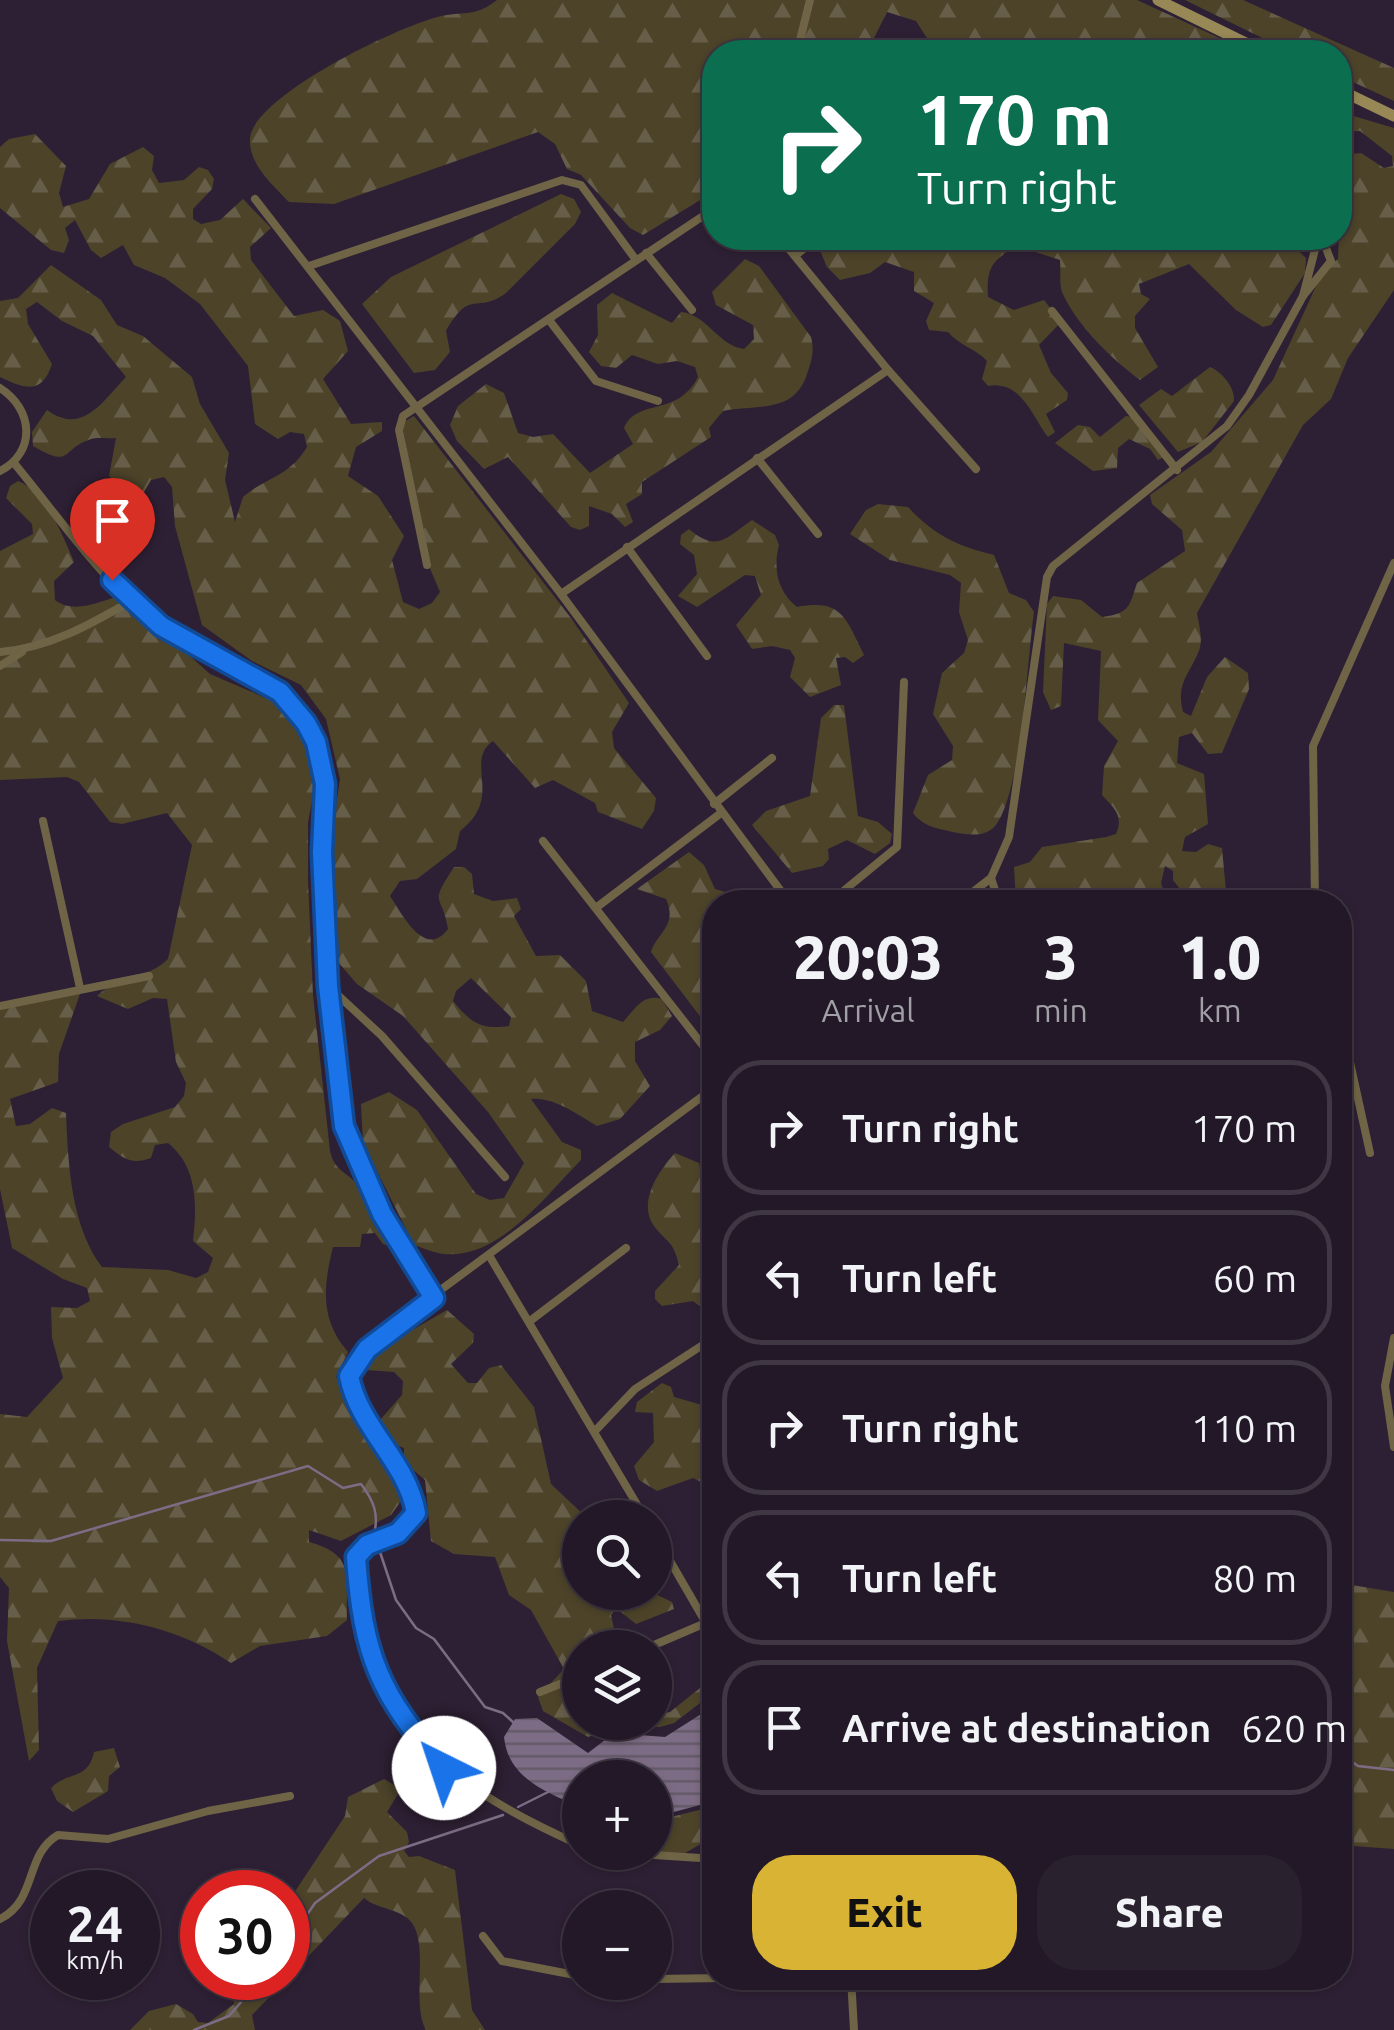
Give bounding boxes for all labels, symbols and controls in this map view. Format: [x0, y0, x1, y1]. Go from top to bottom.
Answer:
icon: right [752, 80, 882, 210]
text: 170 m [917, 80, 1112, 158]
text: Turn right [917, 162, 1117, 213]
pin [70, 478, 155, 581]
icon: arrive [85, 493, 140, 548]
text: 20:03 [793, 923, 943, 990]
text: 3 [1044, 923, 1078, 990]
text: 1.0 [1179, 923, 1261, 990]
text: Arrival [821, 992, 915, 1028]
text: min [1034, 992, 1088, 1028]
text: km [1198, 992, 1242, 1028]
icon: right [757, 1100, 812, 1155]
text: Turn right [842, 1107, 1019, 1149]
text: 170 m [1191, 1107, 1297, 1149]
icon: left [757, 1250, 812, 1305]
text: Turn left [842, 1257, 997, 1299]
text: 60 m [1213, 1257, 1297, 1299]
icon: right [757, 1400, 812, 1455]
text: Turn right [842, 1407, 1019, 1449]
text: 110 m [1191, 1407, 1297, 1449]
map controls [562, 1500, 672, 2000]
button: search [562, 1500, 672, 1610]
icon: left [757, 1550, 812, 1605]
text: Turn left [842, 1557, 997, 1599]
text: 80 m [1213, 1557, 1297, 1599]
button: layers [562, 1630, 672, 1740]
icon: arrive [757, 1700, 812, 1755]
text: Arrive at destination [842, 1707, 1211, 1749]
text: 620 m [1241, 1707, 1347, 1749]
position arrow [392, 1716, 496, 1820]
button: + [562, 1760, 672, 1870]
button: Exit [752, 1855, 1017, 1970]
button: Share [1037, 1855, 1302, 1970]
speed limit sign: 30 [180, 1870, 310, 2000]
button: − [562, 1890, 672, 2000]
text: 24 [67, 1895, 123, 1951]
text: km/h [66, 1946, 124, 1974]

